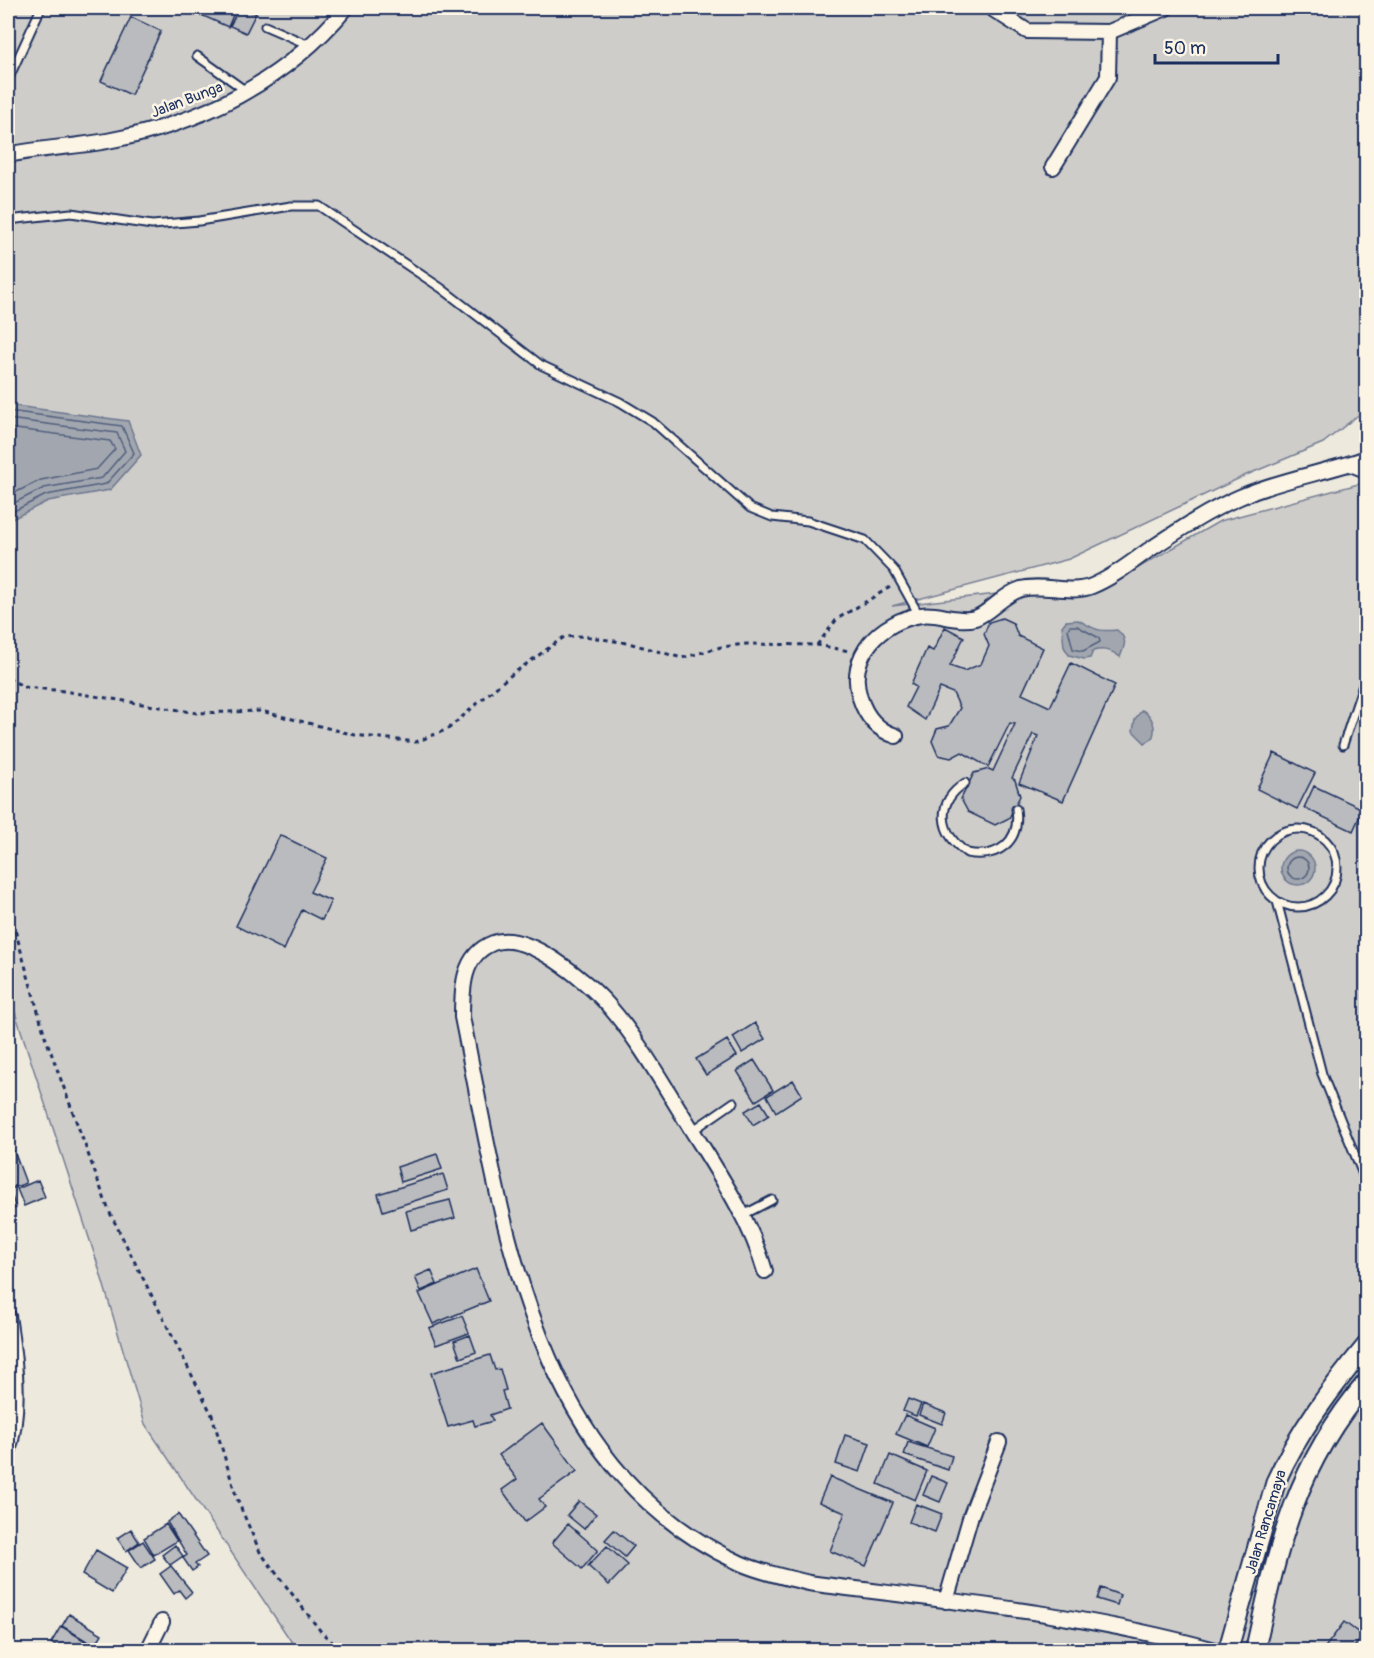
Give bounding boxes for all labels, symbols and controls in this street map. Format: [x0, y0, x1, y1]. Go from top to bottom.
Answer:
scale bar [1155, 27, 1278, 65]
text: 50 m [1164, 37, 1206, 60]
street label: Jalan Bunga [149, 78, 225, 122]
street label: Jalan Rancamaya [1241, 1468, 1291, 1576]

